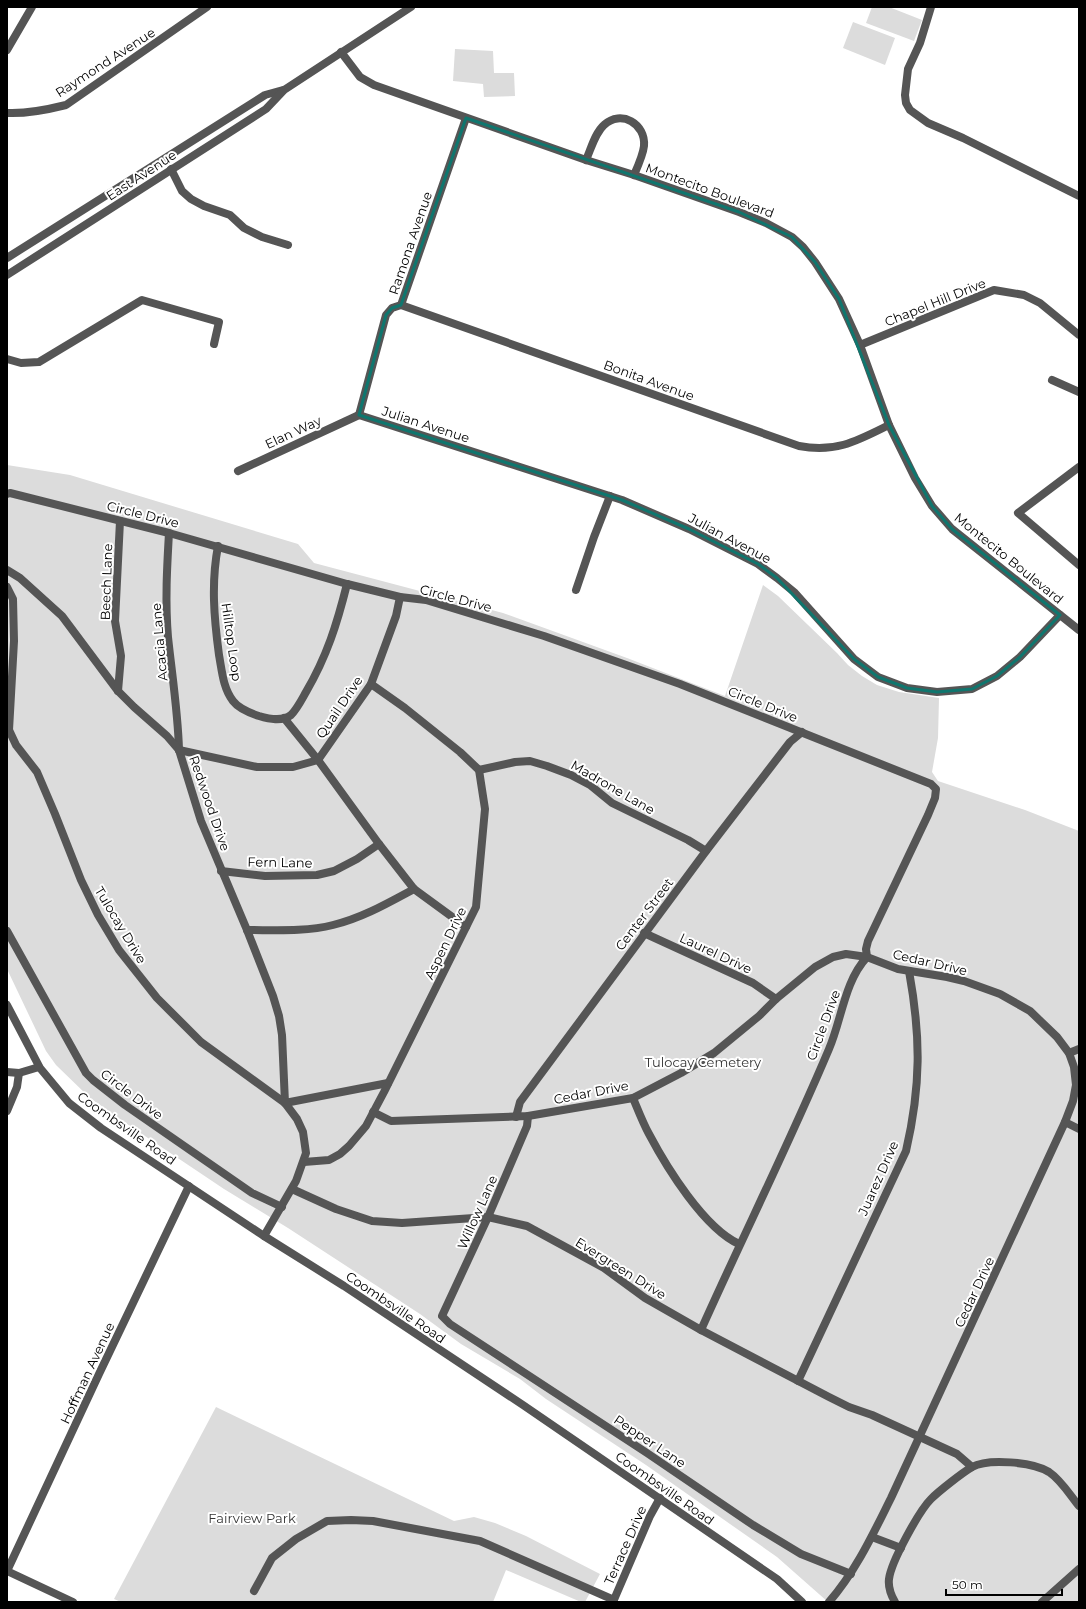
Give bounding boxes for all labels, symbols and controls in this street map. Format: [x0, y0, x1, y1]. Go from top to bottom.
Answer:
street label: Raymond Avenue [52, 24, 158, 100]
street label: East Avenue [103, 146, 179, 204]
street label: Montecito Boulevard [644, 159, 776, 221]
street label: Ramona Avenue [385, 189, 435, 297]
street label: Chapel Hill Drive [882, 274, 988, 330]
street label: Bonita Avenue [601, 356, 697, 404]
street label: Julian Avenue [379, 402, 472, 446]
street label: Elan Way [262, 412, 325, 452]
street label: Circle Drive [105, 497, 181, 531]
street label: Julian Avenue [685, 509, 774, 567]
street label: Montecito Boulevard [951, 509, 1067, 607]
street label: Beech Lane [97, 543, 115, 621]
street label: Circle Drive [418, 581, 494, 615]
street label: Acacia Lane [148, 602, 170, 682]
street label: Hilltop Loop [219, 602, 245, 682]
street label: Quail Drive [312, 673, 366, 741]
street label: Circle Drive [726, 683, 800, 725]
street label: Redwood Drive [186, 753, 234, 853]
street label: Madrone Lane [568, 757, 658, 818]
street label: Fern Lane [247, 853, 313, 871]
street label: Center Street [612, 875, 676, 953]
street label: Tulocay Drive [92, 884, 150, 966]
street label: Aspen Drive [421, 904, 469, 982]
street label: Laurel Drive [677, 929, 755, 977]
street label: Cedar Drive [891, 946, 969, 978]
street label: Circle Drive [803, 987, 843, 1062]
park label: Tulocay Cemetery [645, 1054, 762, 1070]
street label: Circle Drive [98, 1065, 166, 1123]
street label: Cedar Drive [552, 1077, 630, 1107]
street label: Coombsville Road [75, 1088, 179, 1168]
street label: Juarez Drive [854, 1138, 902, 1219]
street label: Willow Lane [454, 1172, 501, 1252]
street label: Evergreen Drive [573, 1234, 670, 1302]
street label: Cedar Drive [951, 1254, 997, 1330]
street label: Coombsville Road [343, 1268, 449, 1346]
street label: Hoffman Avenue [56, 1320, 118, 1426]
street label: Pepper Lane [611, 1411, 689, 1471]
street label: Coombsville Road [613, 1448, 717, 1528]
street label: Terrace Drive [600, 1503, 650, 1587]
park label: Fairview Park [208, 1510, 296, 1526]
scale bar [946, 1571, 1062, 1597]
text: 50 m [952, 1577, 983, 1592]

